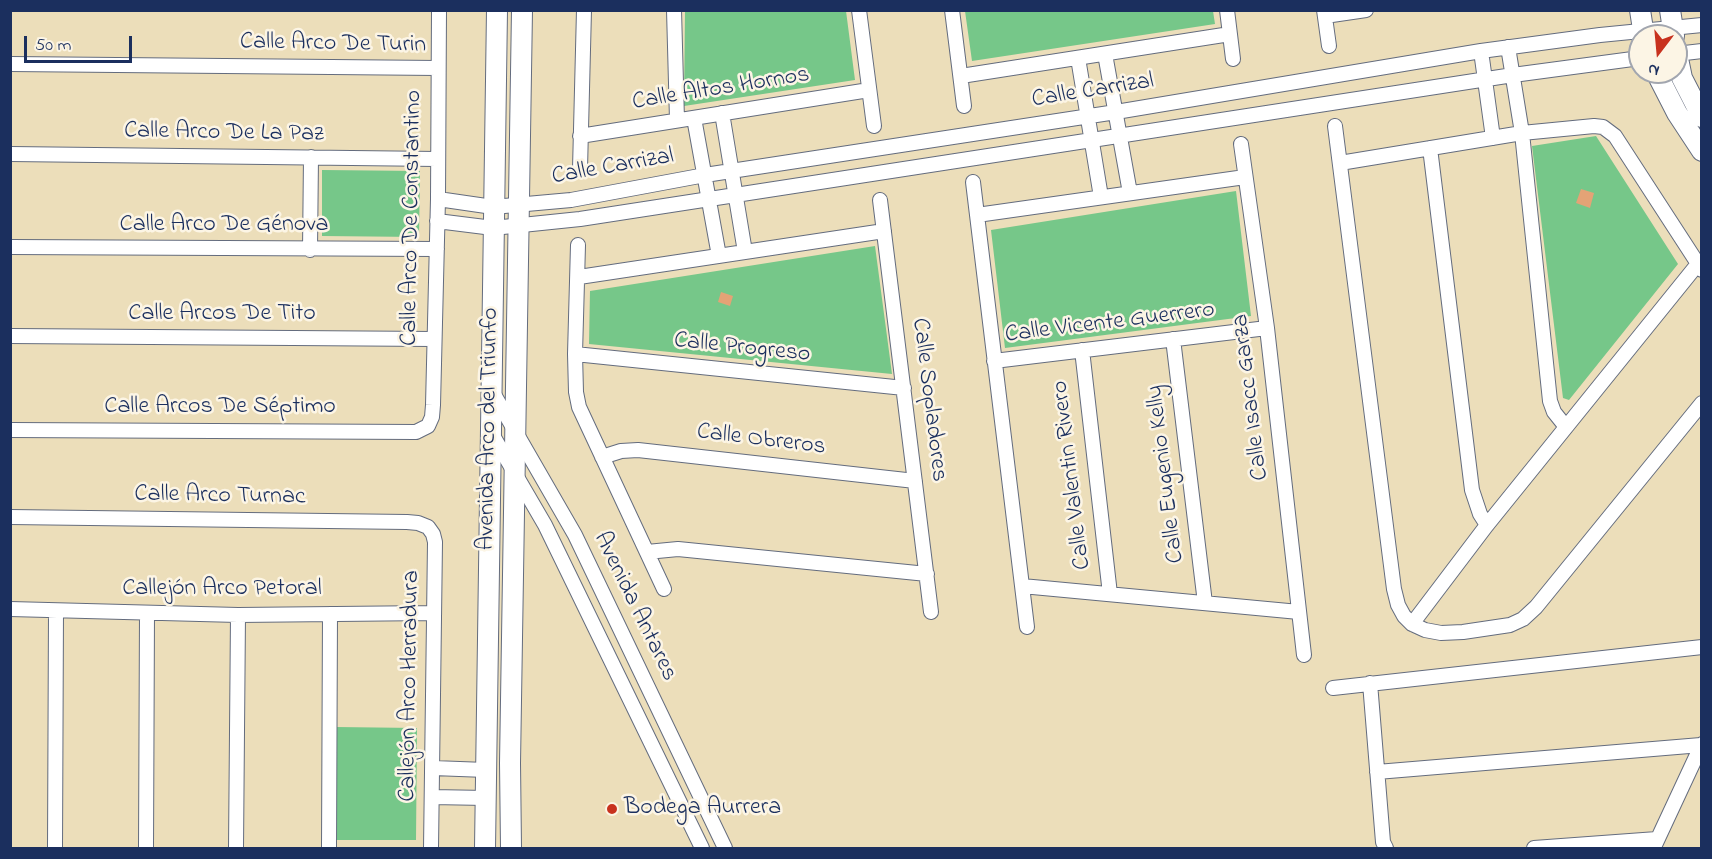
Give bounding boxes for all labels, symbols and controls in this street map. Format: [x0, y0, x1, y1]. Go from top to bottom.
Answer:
scale bar [27, 24, 135, 62]
north arrow [1628, 24, 1688, 84]
street label: Calle Arco De Turin [240, 29, 426, 61]
text: 50 m [35, 33, 72, 59]
text: N [1645, 56, 1662, 82]
street label: Calle Altos Hornos [630, 62, 812, 118]
street label: Calle Carrizal [1030, 68, 1156, 116]
street label: Calle Arco De Constantino [396, 90, 430, 346]
street label: Calle Arco De La Paz [124, 118, 324, 150]
street label: Calle Carrizal [550, 143, 676, 193]
street label: Calle Arco De Génova [119, 212, 329, 240]
street label: Calle Vicente Guerrero [1004, 297, 1216, 351]
street label: Calle Arcos De Tito [128, 301, 316, 329]
street label: Avenida Arco del Triunfo [473, 307, 507, 551]
street label: Calle Isacc Garza [1227, 312, 1277, 482]
street label: Calle Sopladores [904, 317, 952, 483]
street label: Calle Progreso [672, 328, 812, 370]
street label: Calle Valentin Rivero [1047, 379, 1099, 571]
street label: Calle Eugenio Kelly [1142, 383, 1192, 565]
street label: Calle Arcos De Séptimo [104, 394, 336, 422]
street label: Calle Obreros [695, 419, 827, 463]
street label: Calle Arco Turnac [134, 481, 306, 513]
street label: Avenida Antares [586, 528, 682, 686]
street label: Callejón Arco Herradura [395, 570, 427, 802]
street label: Callejón Arco Petoral [122, 576, 322, 604]
place label: Bodega Aurrera [624, 795, 781, 823]
marker: Bodega Aurrera [605, 802, 619, 816]

